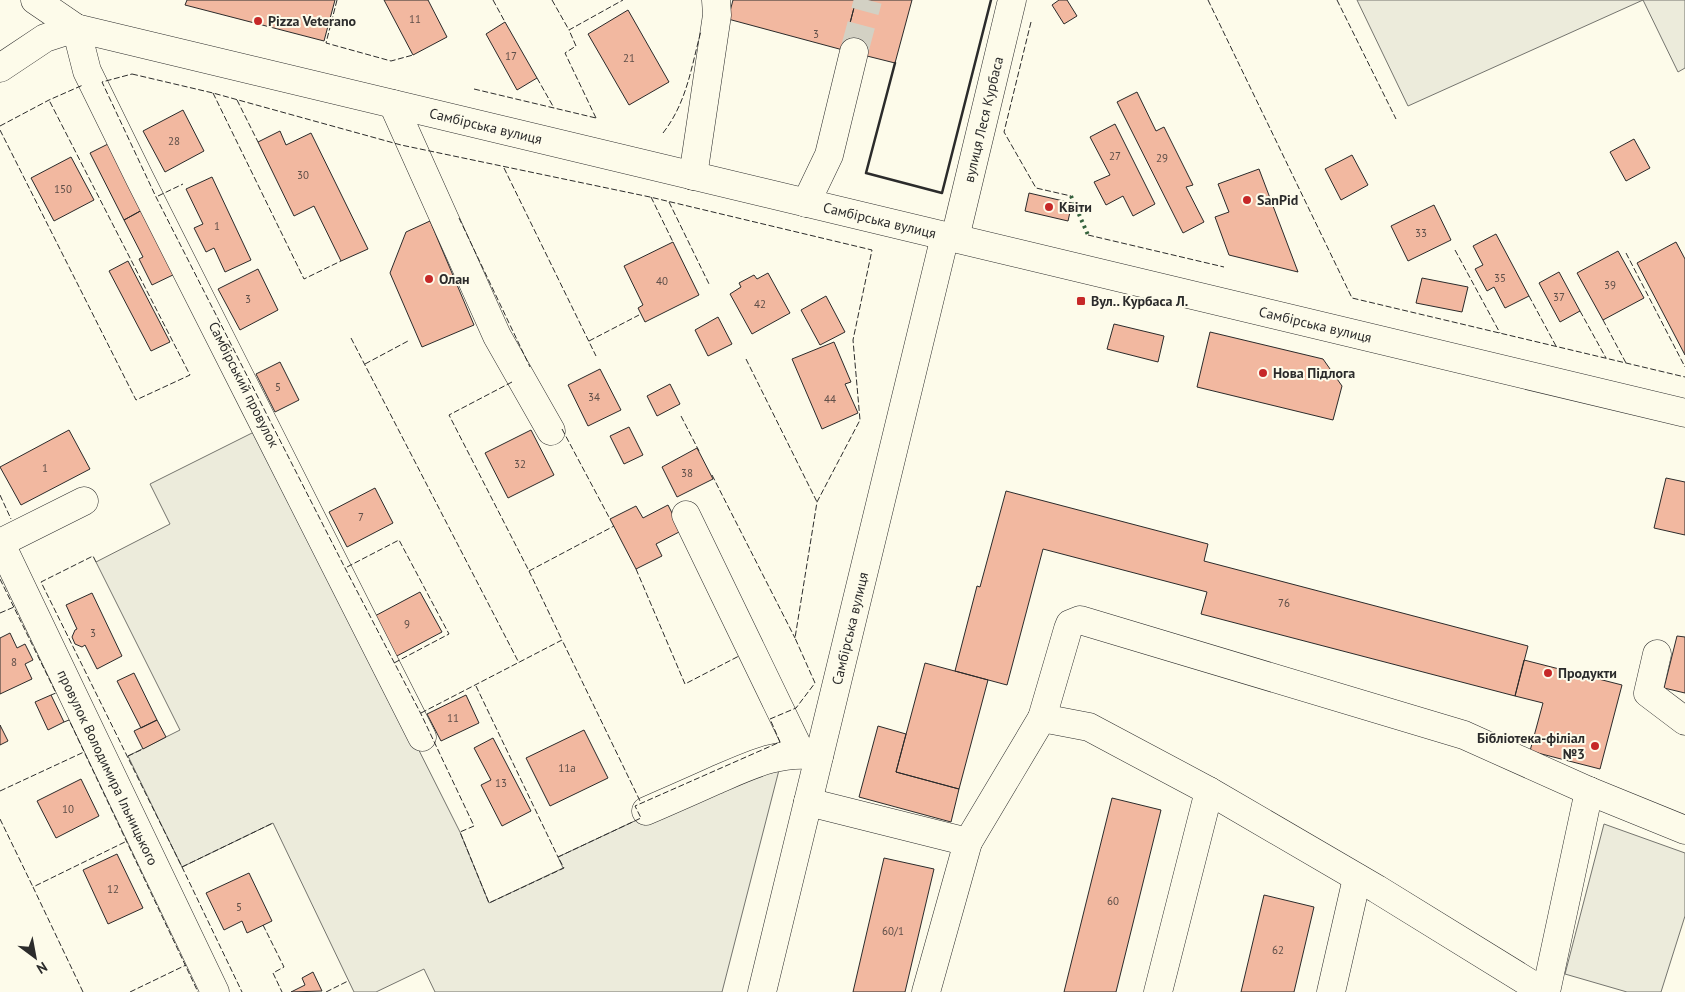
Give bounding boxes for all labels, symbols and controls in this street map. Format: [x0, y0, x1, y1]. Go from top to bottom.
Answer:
place label: Pizza Veterano [268, 12, 357, 30]
house number: 11 [409, 12, 421, 26]
marker: Pizza Veterano [252, 15, 264, 27]
house number: 3 [813, 27, 819, 41]
house number: 17 [505, 49, 517, 63]
house number: 21 [623, 51, 635, 65]
street label: вулиця Леся Курбаса [960, 55, 1007, 184]
street label: Самбірська вулиця [428, 104, 544, 148]
house number: 28 [168, 134, 180, 148]
house number: 27 [1109, 149, 1121, 163]
house number: 29 [1156, 151, 1168, 165]
house number: 30 [297, 168, 309, 182]
house number: 150 [54, 182, 72, 196]
place label: SanPid [1257, 191, 1298, 209]
marker: SanPid [1241, 194, 1253, 206]
street label: Самбірська вулиця [821, 198, 938, 242]
place label: Квіти [1059, 198, 1092, 216]
marker: Квіти [1043, 201, 1055, 213]
house number: 1 [214, 219, 220, 233]
house number: 33 [1415, 226, 1427, 240]
place label: Олан [439, 270, 470, 288]
house number: 35 [1494, 271, 1506, 285]
marker: Олан [423, 273, 435, 285]
house number: 40 [656, 274, 668, 288]
house number: 39 [1604, 278, 1616, 292]
house number: 37 [1553, 290, 1565, 304]
house number: 3 [245, 292, 251, 306]
place label: Вул.. Курбаса Л. [1091, 292, 1188, 310]
marker: Вул.. Курбаса Л. [1075, 295, 1087, 307]
house number: 42 [754, 297, 766, 311]
street label: Самбірська вулиця [1257, 302, 1374, 347]
street label: Самбірський провулок [205, 319, 283, 451]
place label: Нова Підлога [1273, 364, 1355, 382]
marker: Нова Підлога [1257, 367, 1269, 379]
house number: 5 [275, 380, 281, 394]
house number: 34 [588, 390, 600, 404]
house number: 44 [824, 392, 836, 406]
house number: 32 [514, 457, 526, 471]
house number: 1 [42, 461, 48, 475]
house number: 38 [681, 466, 693, 480]
house number: 7 [358, 510, 364, 524]
street label: Самбірська вулиця [828, 570, 872, 687]
house number: 76 [1278, 596, 1290, 610]
house number: 9 [404, 617, 410, 631]
house number: 3 [90, 626, 96, 640]
house number: 8 [11, 655, 17, 669]
place label: Продукти [1558, 664, 1617, 682]
street label: провулок Володимира Ільницького [53, 667, 162, 868]
marker: Продукти [1542, 667, 1554, 679]
house number: 11 [447, 711, 459, 725]
place label: Бібліотека-філіал №3 [1477, 729, 1585, 763]
marker: Бібліотека-філіал №3 [1589, 740, 1601, 752]
house number: 11а [558, 761, 576, 775]
house number: 13 [495, 776, 507, 790]
house number: 10 [62, 802, 74, 816]
house number: 12 [107, 882, 119, 896]
house number: 60 [1107, 894, 1119, 908]
house number: 5 [236, 900, 242, 914]
house number: 60/1 [882, 924, 904, 938]
north arrow [10, 932, 60, 982]
house number: 62 [1272, 943, 1284, 957]
text: N [33, 958, 51, 978]

